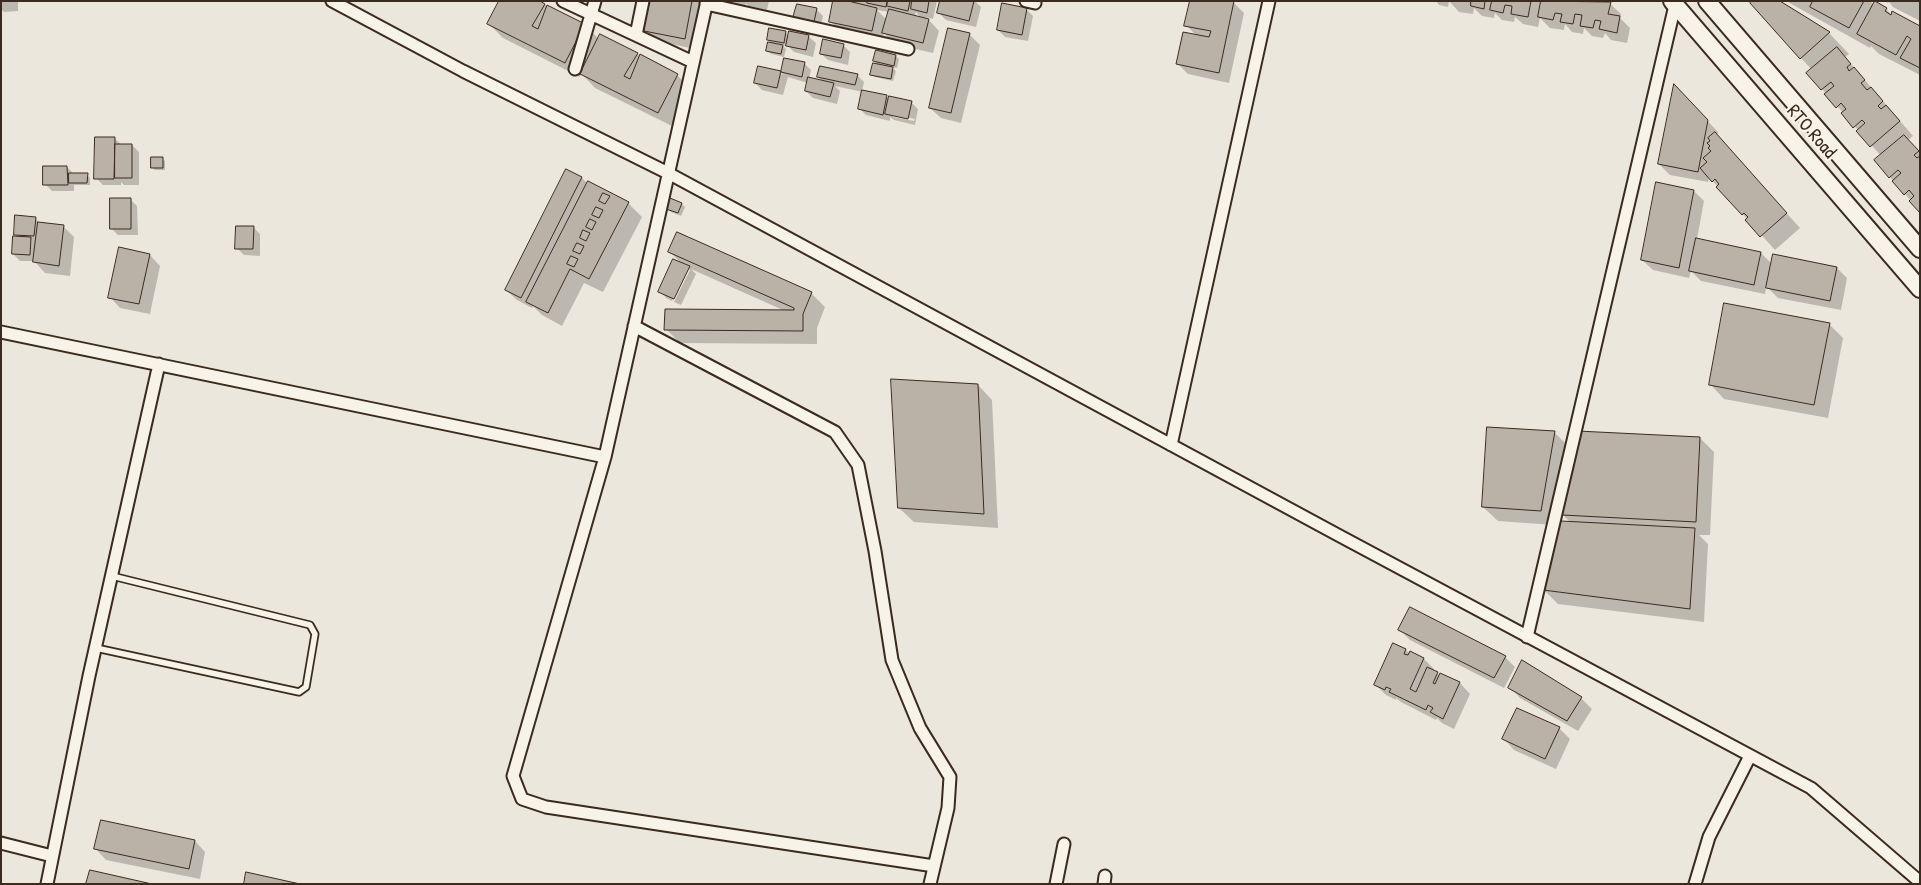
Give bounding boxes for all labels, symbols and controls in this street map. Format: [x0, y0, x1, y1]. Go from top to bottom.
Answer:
street label: RTO Road [1782, 101, 1840, 163]

